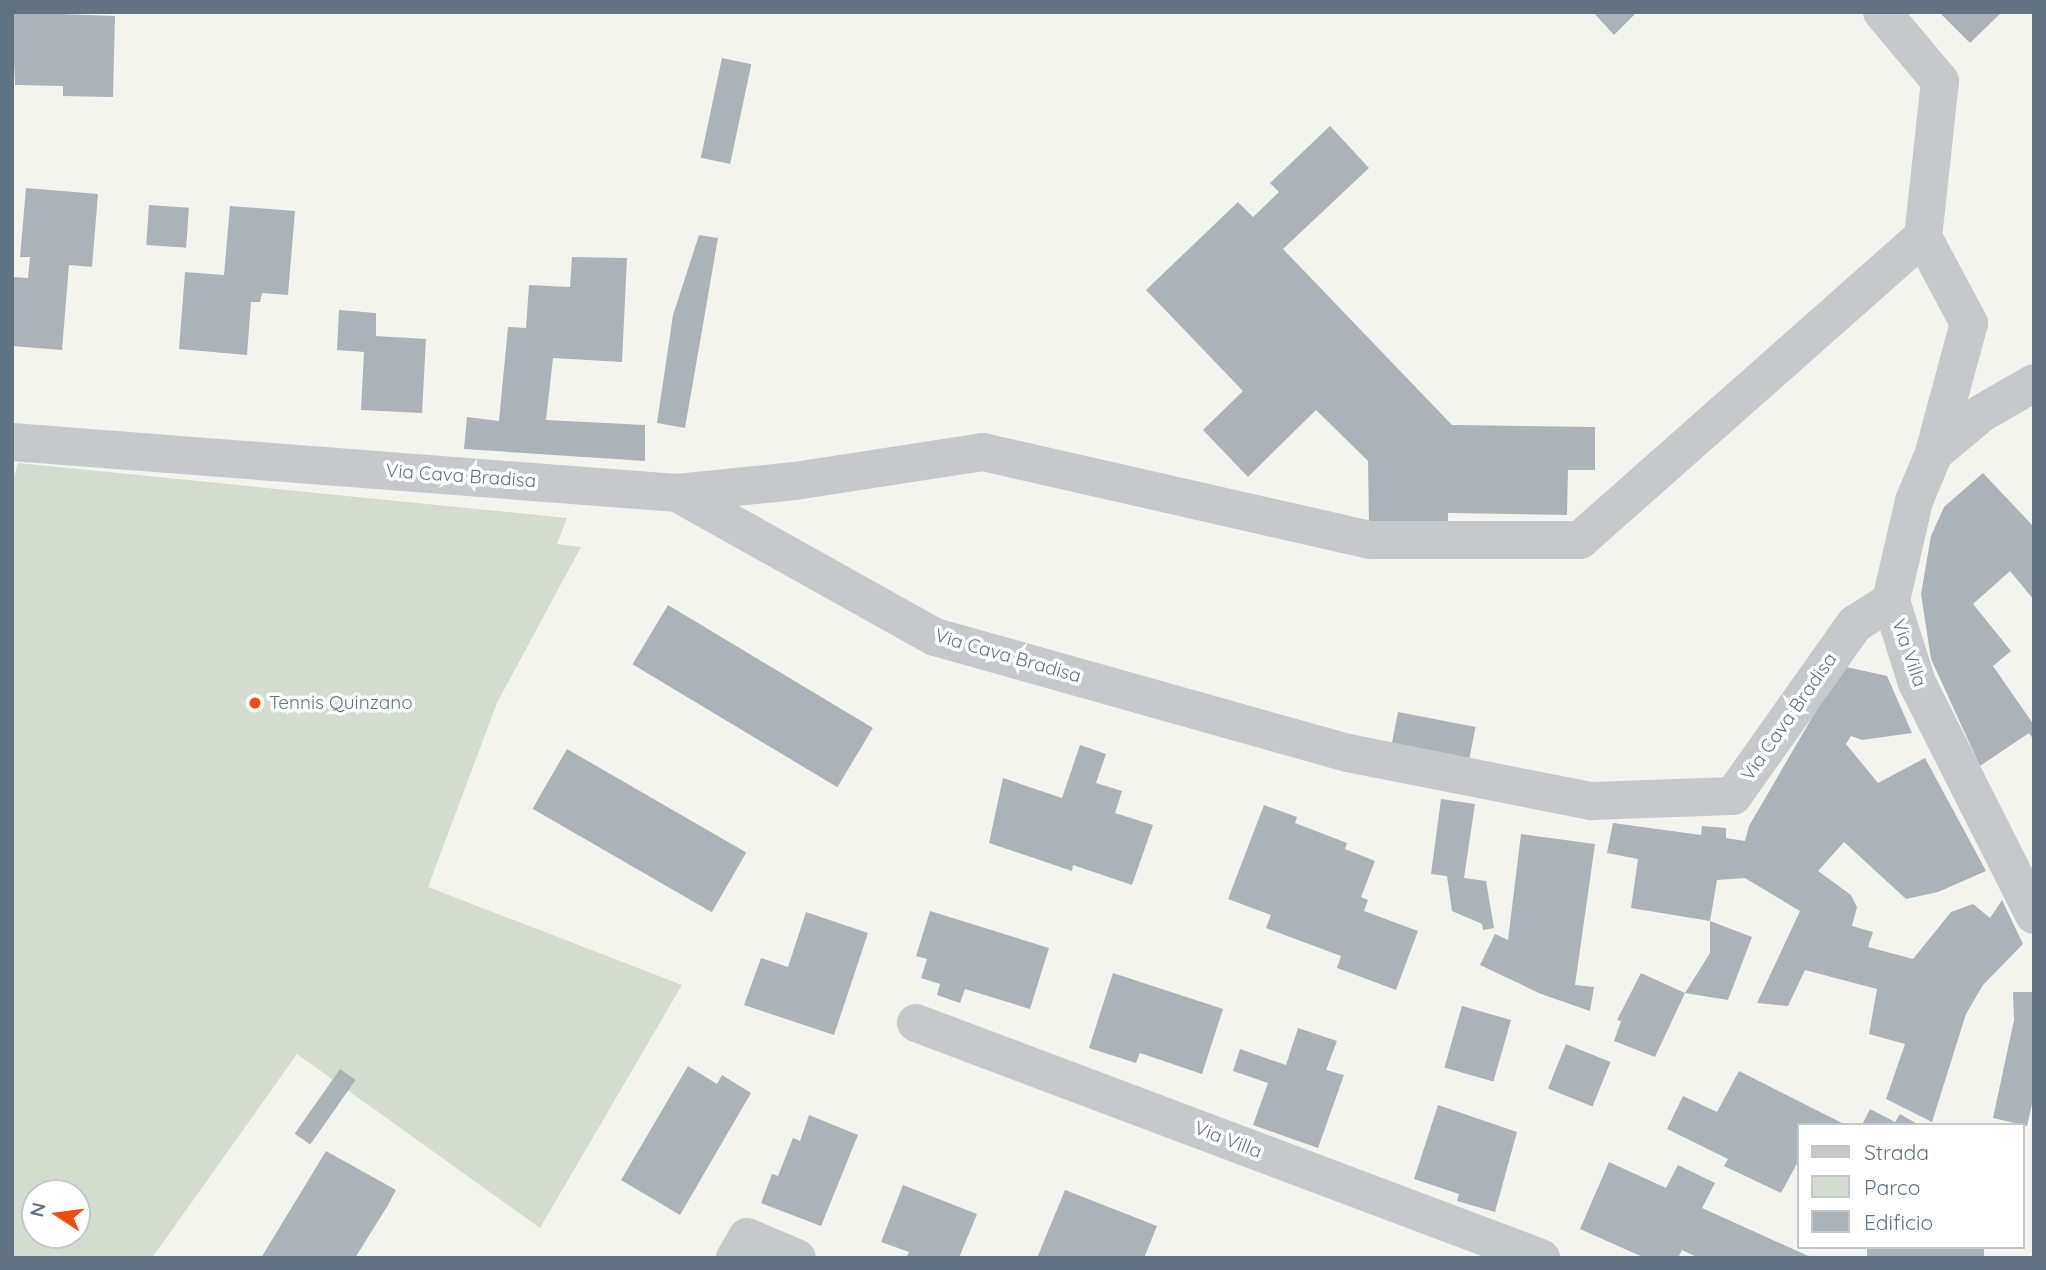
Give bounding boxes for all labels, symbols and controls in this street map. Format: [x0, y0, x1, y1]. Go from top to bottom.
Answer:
street label: Via Cava Bradisa [385, 459, 537, 493]
street label: Via Villa [1887, 616, 1931, 690]
street label: Via Cava Bradisa [932, 624, 1084, 688]
street label: Via Cava Bradisa [1736, 649, 1842, 785]
place label: Tennis Quinzano [269, 692, 413, 714]
marker: Tennis Quinzano [247, 695, 263, 711]
street label: Via Villa [1191, 1117, 1265, 1163]
legend [1798, 1123, 2025, 1249]
text: Strada [1864, 1139, 1929, 1165]
text: Parco [1864, 1174, 1920, 1200]
north arrow [21, 1179, 91, 1249]
text: N [24, 1200, 51, 1219]
text: Edificio [1864, 1209, 1933, 1235]

